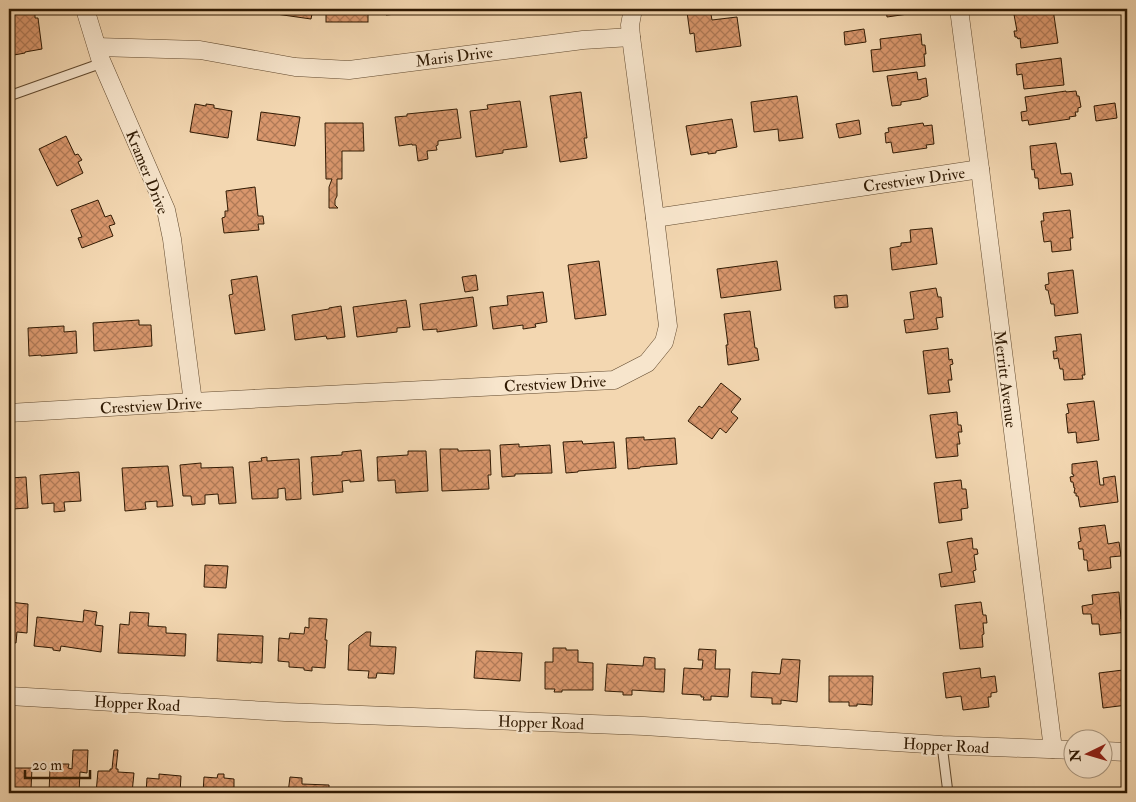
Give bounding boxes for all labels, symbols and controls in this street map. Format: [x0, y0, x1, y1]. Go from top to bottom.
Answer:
street label: Maris Drive [414, 42, 494, 72]
street label: Kramer Drive [121, 127, 173, 218]
street label: Crestview Drive [862, 163, 967, 197]
street label: Merritt Avenue [989, 329, 1021, 429]
street label: Crestview Drive [503, 371, 607, 397]
street label: Crestview Drive [99, 393, 203, 419]
street label: Hopper Road [93, 692, 181, 717]
street label: Hopper Road [497, 712, 585, 736]
north arrow [1064, 730, 1114, 780]
street label: Hopper Road [902, 734, 990, 759]
scale bar [25, 747, 90, 779]
text: N [1066, 748, 1085, 763]
text: 20 m [32, 756, 62, 775]

